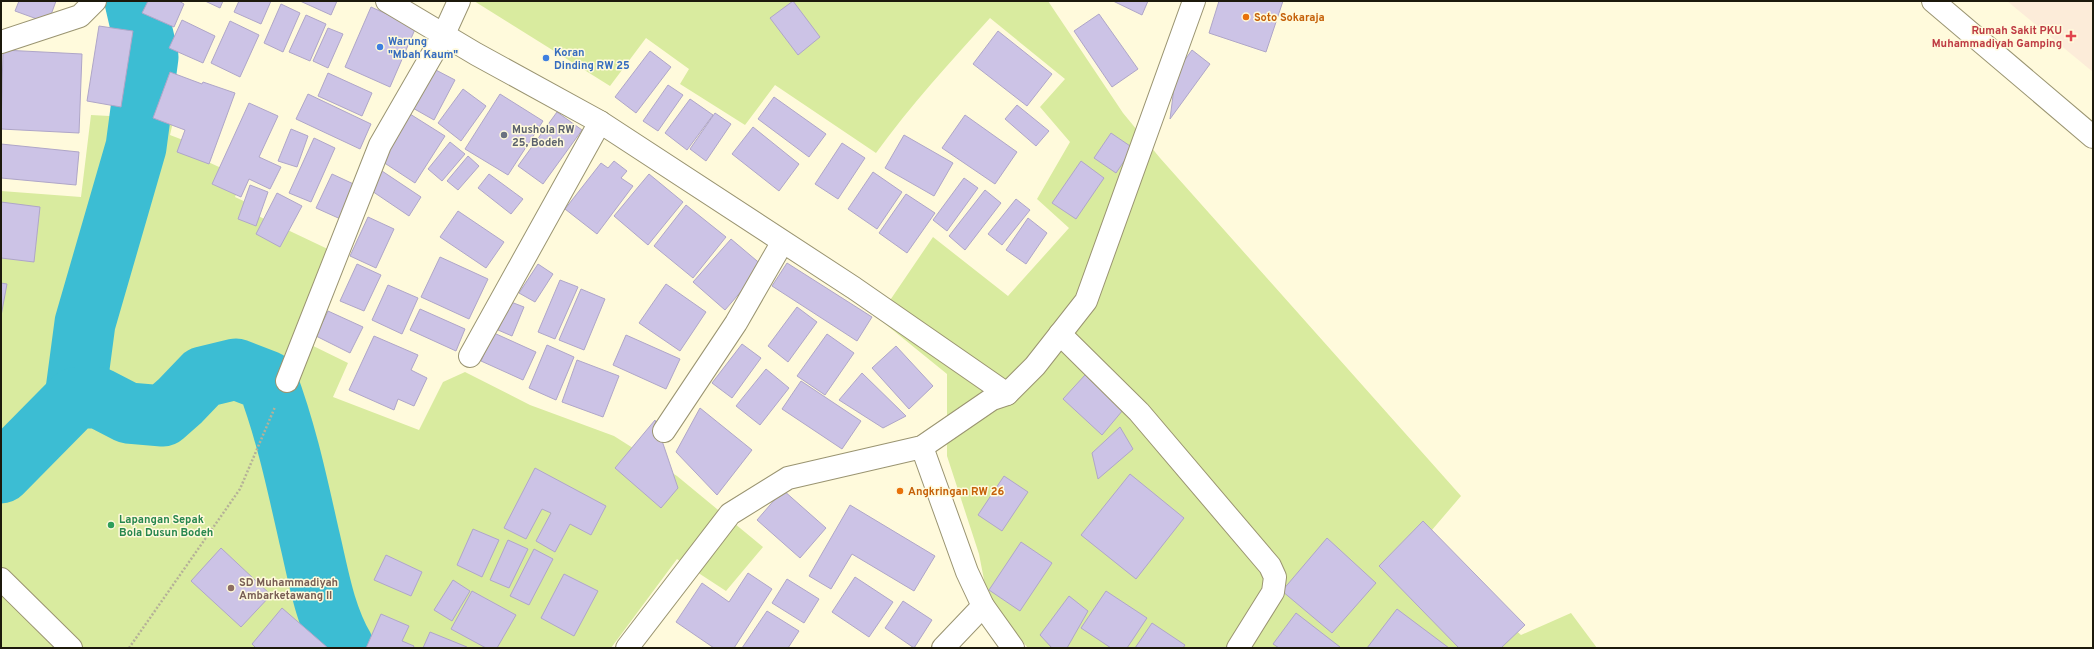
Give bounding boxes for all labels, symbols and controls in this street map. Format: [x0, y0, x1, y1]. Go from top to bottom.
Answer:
place label: Soto Sokaraja [1254, 11, 1325, 25]
marker: Soto Sokaraja [1241, 12, 1251, 22]
place label: Rumah Sakit PKU Muhammadiyah Gamping [1932, 24, 2062, 51]
marker: Rumah Sakit PKU Muhammadiyah Gamping [2065, 30, 2077, 42]
place label: Warung "Mbah Kaum" [388, 35, 458, 62]
marker: Warung "Mbah Kaum" [375, 42, 385, 52]
place label: Koran Dinding RW 25 [554, 46, 630, 73]
marker: Koran Dinding RW 25 [541, 53, 551, 63]
place label: Mushola RW 25, Bodeh [512, 123, 575, 150]
marker: Mushola RW 25, Bodeh [499, 130, 509, 140]
place label: Angkringan RW 26 [908, 485, 1004, 499]
marker: Angkringan RW 26 [895, 486, 905, 496]
place label: Lapangan Sepak Bola Dusun Bodeh [119, 513, 213, 540]
marker: Lapangan Sepak Bola Dusun Bodeh [106, 520, 116, 530]
place label: SD Muhammadiyah Ambarketawang II [239, 576, 338, 603]
marker: SD Muhammadiyah Ambarketawang II [226, 583, 236, 593]

